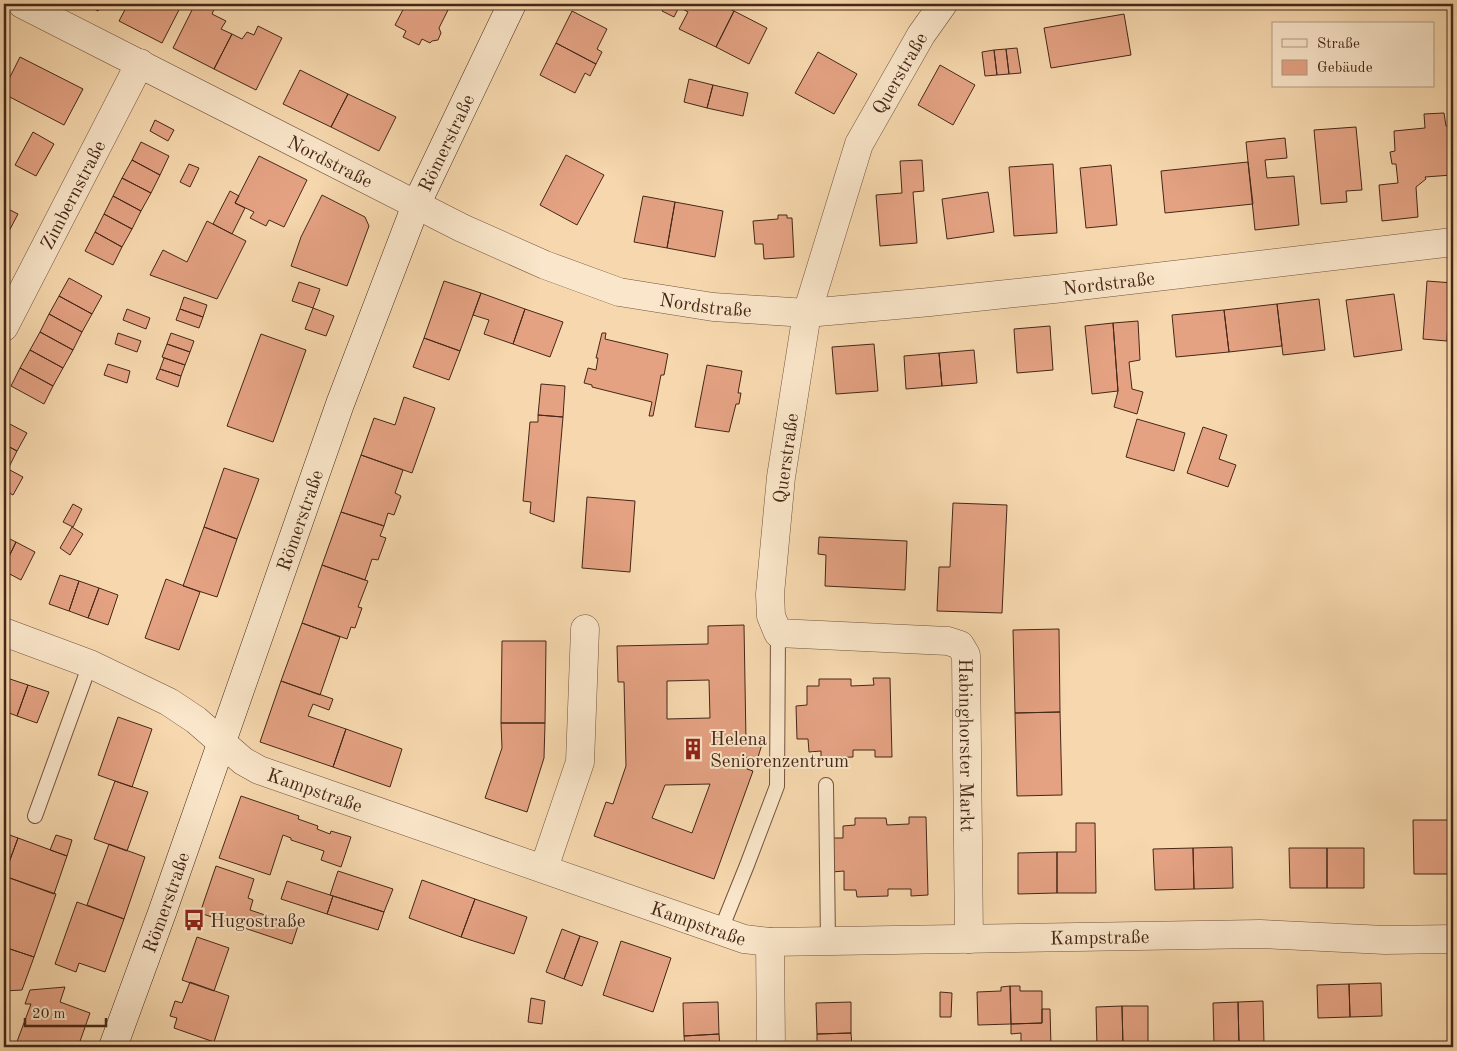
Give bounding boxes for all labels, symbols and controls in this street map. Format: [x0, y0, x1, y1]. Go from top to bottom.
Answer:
legend [1272, 22, 1434, 88]
street label: Querstraße [870, 30, 932, 118]
text: Straße [1317, 37, 1360, 52]
text: Gebäude [1317, 61, 1373, 76]
street label: Römerstraße [417, 92, 479, 195]
street label: Nordstraße [284, 134, 375, 193]
street label: Zimbernstraße [39, 138, 110, 253]
street label: Nordstraße [1062, 270, 1156, 300]
street label: Nordstraße [658, 292, 752, 321]
street label: Querstraße [772, 412, 803, 505]
street label: Römerstraße [275, 468, 328, 574]
street label: Habinghorster Markt [954, 658, 975, 832]
place label: Helena Seniorenzentrum [710, 731, 849, 772]
building icon: Helena Seniorenzentrum [680, 736, 706, 762]
street label: Kampstraße [264, 767, 364, 817]
street label: Römerstraße [141, 850, 194, 956]
street label: Kampstraße [648, 900, 748, 951]
bus stop icon: Hugostraße [181, 907, 207, 933]
place label: Hugostraße [210, 913, 306, 932]
street label: Kampstraße [1050, 929, 1150, 949]
scale bar [25, 996, 106, 1028]
text: 20 m [32, 1007, 66, 1022]

